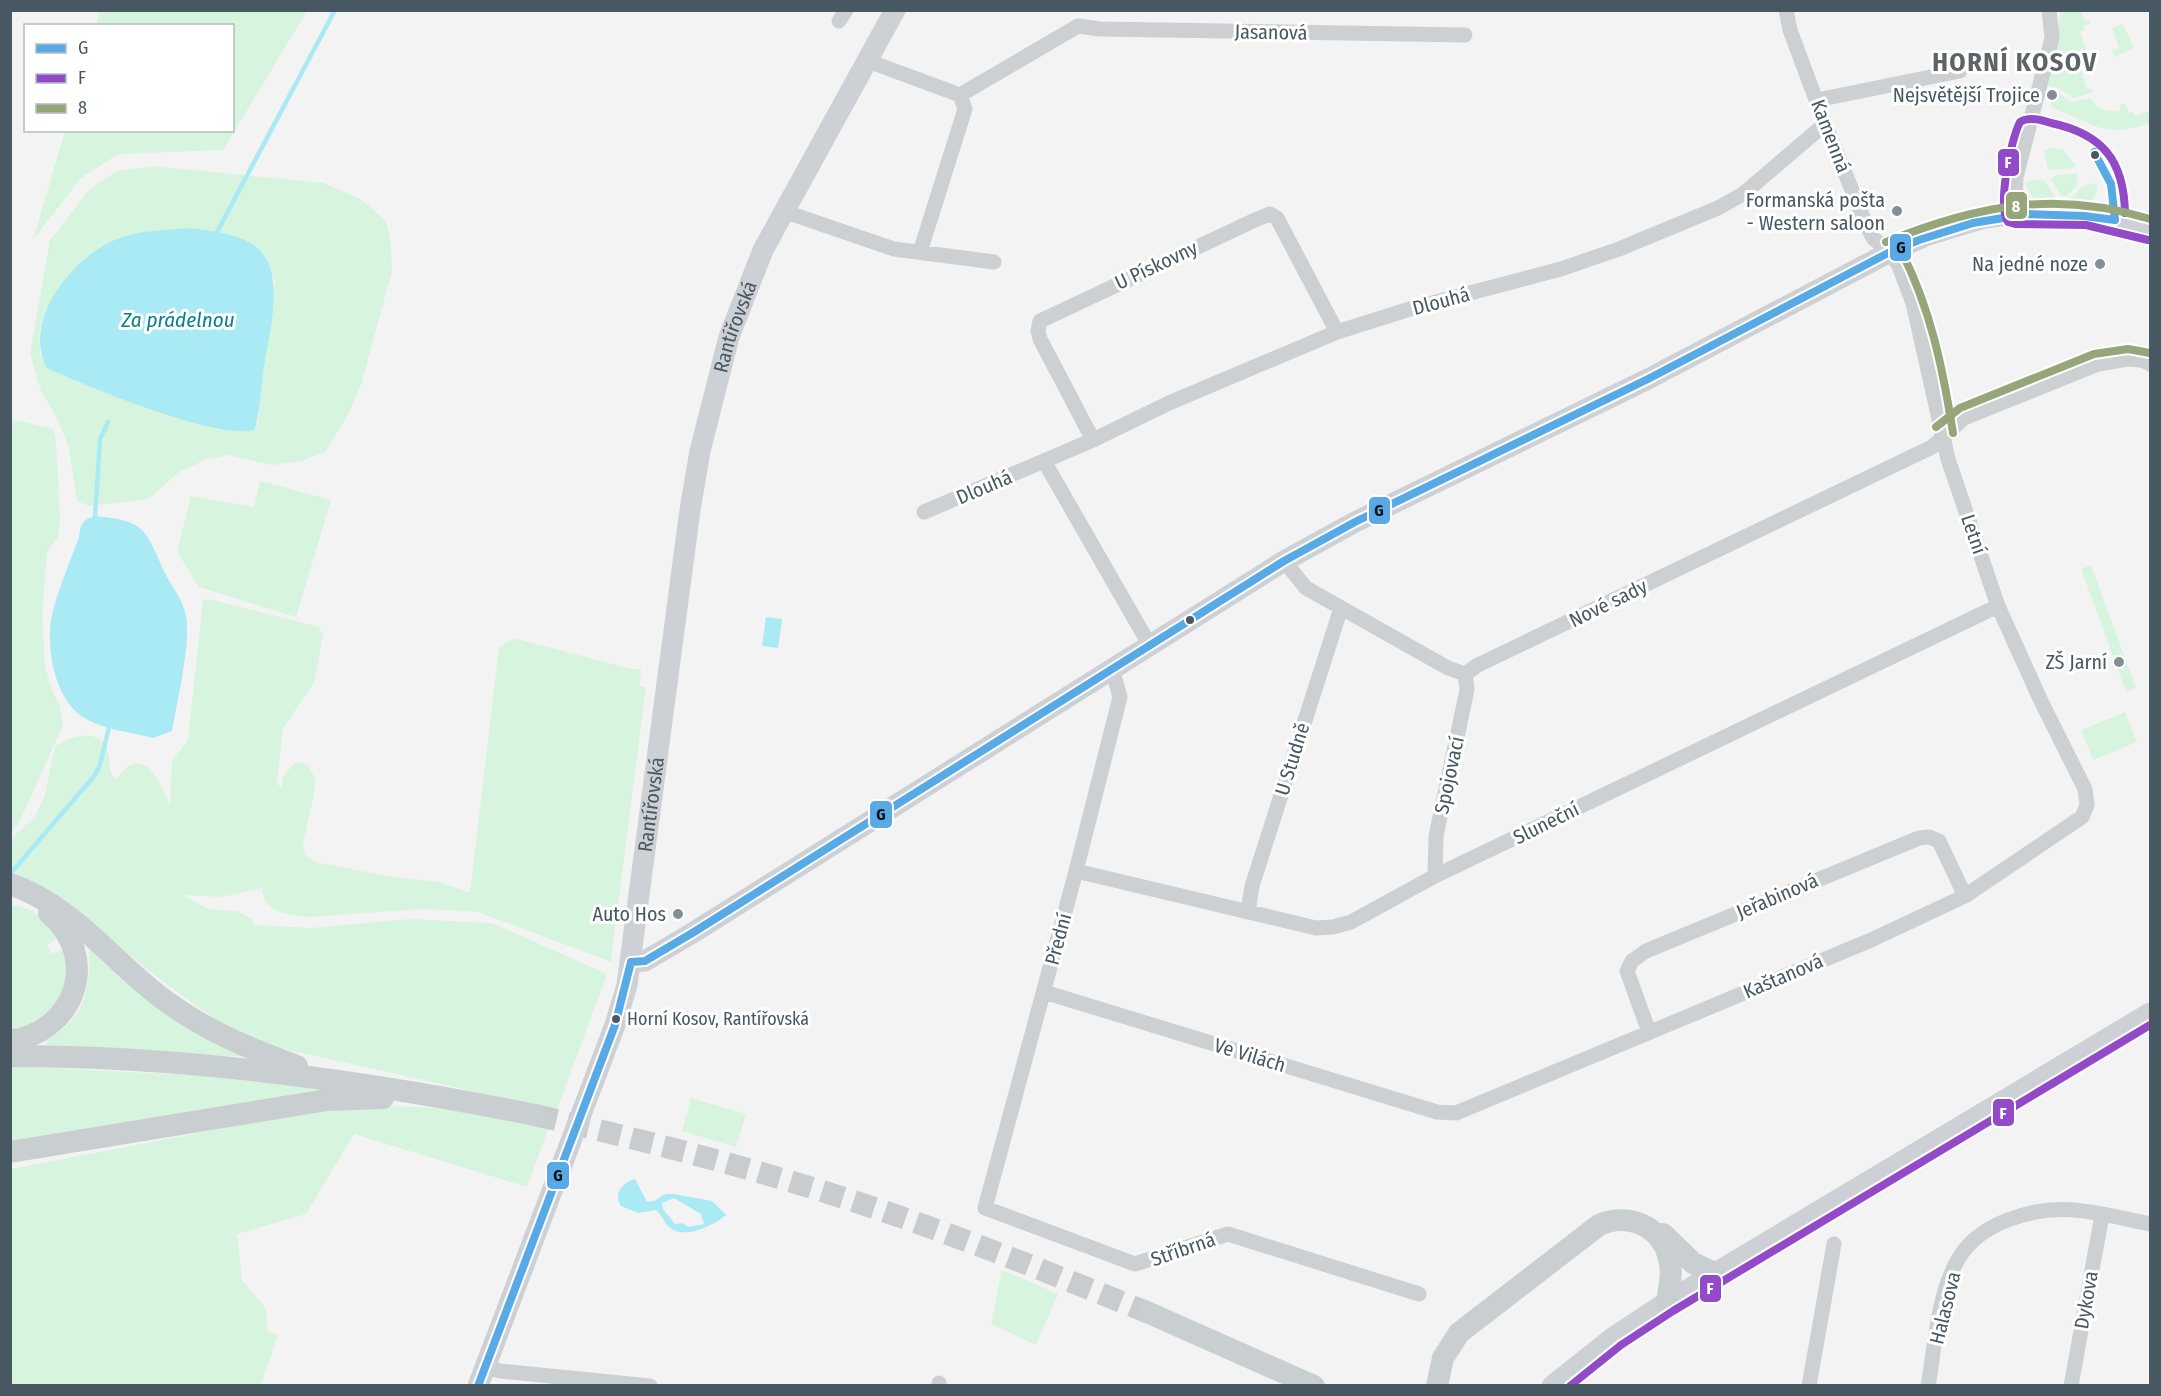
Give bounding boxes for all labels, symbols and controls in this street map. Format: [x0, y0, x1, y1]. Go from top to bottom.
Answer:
street label: Jasanová [1234, 19, 1308, 45]
legend [24, 24, 234, 132]
text: G [78, 37, 88, 59]
district label: HORNÍ KOSOV [1932, 46, 2098, 78]
text: F [78, 67, 86, 89]
place label: Nejsvětější Trojice [1893, 83, 2040, 107]
marker: Nejsvětější Trojice [2045, 88, 2059, 102]
street label: Kamenná [1806, 96, 1856, 176]
text: 8 [78, 97, 87, 119]
line badge: F [1997, 148, 2020, 177]
unlabelled marker [2089, 149, 2101, 161]
text: F [2004, 153, 2012, 172]
place label: Formanská pošta - Western saloon [1746, 188, 1885, 235]
line badge: 8 [2005, 191, 2028, 220]
text: 8 [2012, 197, 2021, 216]
marker: Formanská pošta - Western saloon [1890, 204, 1904, 218]
line badge: G [1889, 233, 1912, 262]
street label: U Pískovny [1111, 235, 1201, 295]
text: G [1896, 238, 1906, 257]
place label: Na jedné noze [1972, 252, 2088, 276]
marker: Na jedné noze [2093, 257, 2107, 271]
street label: Rantířovská [708, 277, 762, 375]
street label: Dlouhá [1410, 282, 1472, 320]
water label: Za prádelnou [120, 307, 235, 333]
street label: Dlouhá [953, 465, 1015, 509]
line badge: G [1368, 496, 1391, 525]
text: G [1374, 501, 1384, 520]
street label: Letní [1956, 511, 1992, 557]
street label: Nové sady [1565, 574, 1651, 632]
unlabelled marker [1184, 614, 1196, 626]
place label: ZŠ Jarní [2045, 650, 2107, 674]
marker: ZŠ Jarní [2112, 655, 2126, 669]
street label: U Studně [1270, 720, 1314, 798]
street label: Spojovací [1429, 734, 1469, 816]
street label: Rantířovská [633, 755, 669, 853]
street label: Sluneční [1509, 797, 1583, 849]
line badge: G [869, 800, 893, 829]
text: G [876, 805, 886, 824]
street label: Jeřabinová [1732, 868, 1822, 924]
place label: Auto Hos [592, 902, 666, 926]
marker: Auto Hos [671, 907, 685, 921]
street label: Přední [1040, 910, 1076, 968]
street label: Kaštanová [1740, 948, 1826, 1004]
place label: Horní Kosov, Rantířovská [627, 1008, 809, 1030]
marker: Horní Kosov, Rantířovská [610, 1013, 622, 1025]
street label: Ve Vilách [1211, 1033, 1289, 1077]
line badge: F [1992, 1098, 2015, 1127]
text: F [1999, 1104, 2007, 1123]
line badge: G [546, 1161, 570, 1190]
text: G [553, 1166, 563, 1185]
street label: Stříbrná [1148, 1227, 1218, 1271]
street label: Halasova [1924, 1269, 1966, 1347]
street label: Dykova [2069, 1269, 2103, 1331]
line badge: F [1699, 1274, 1722, 1303]
text: F [1706, 1279, 1714, 1298]

